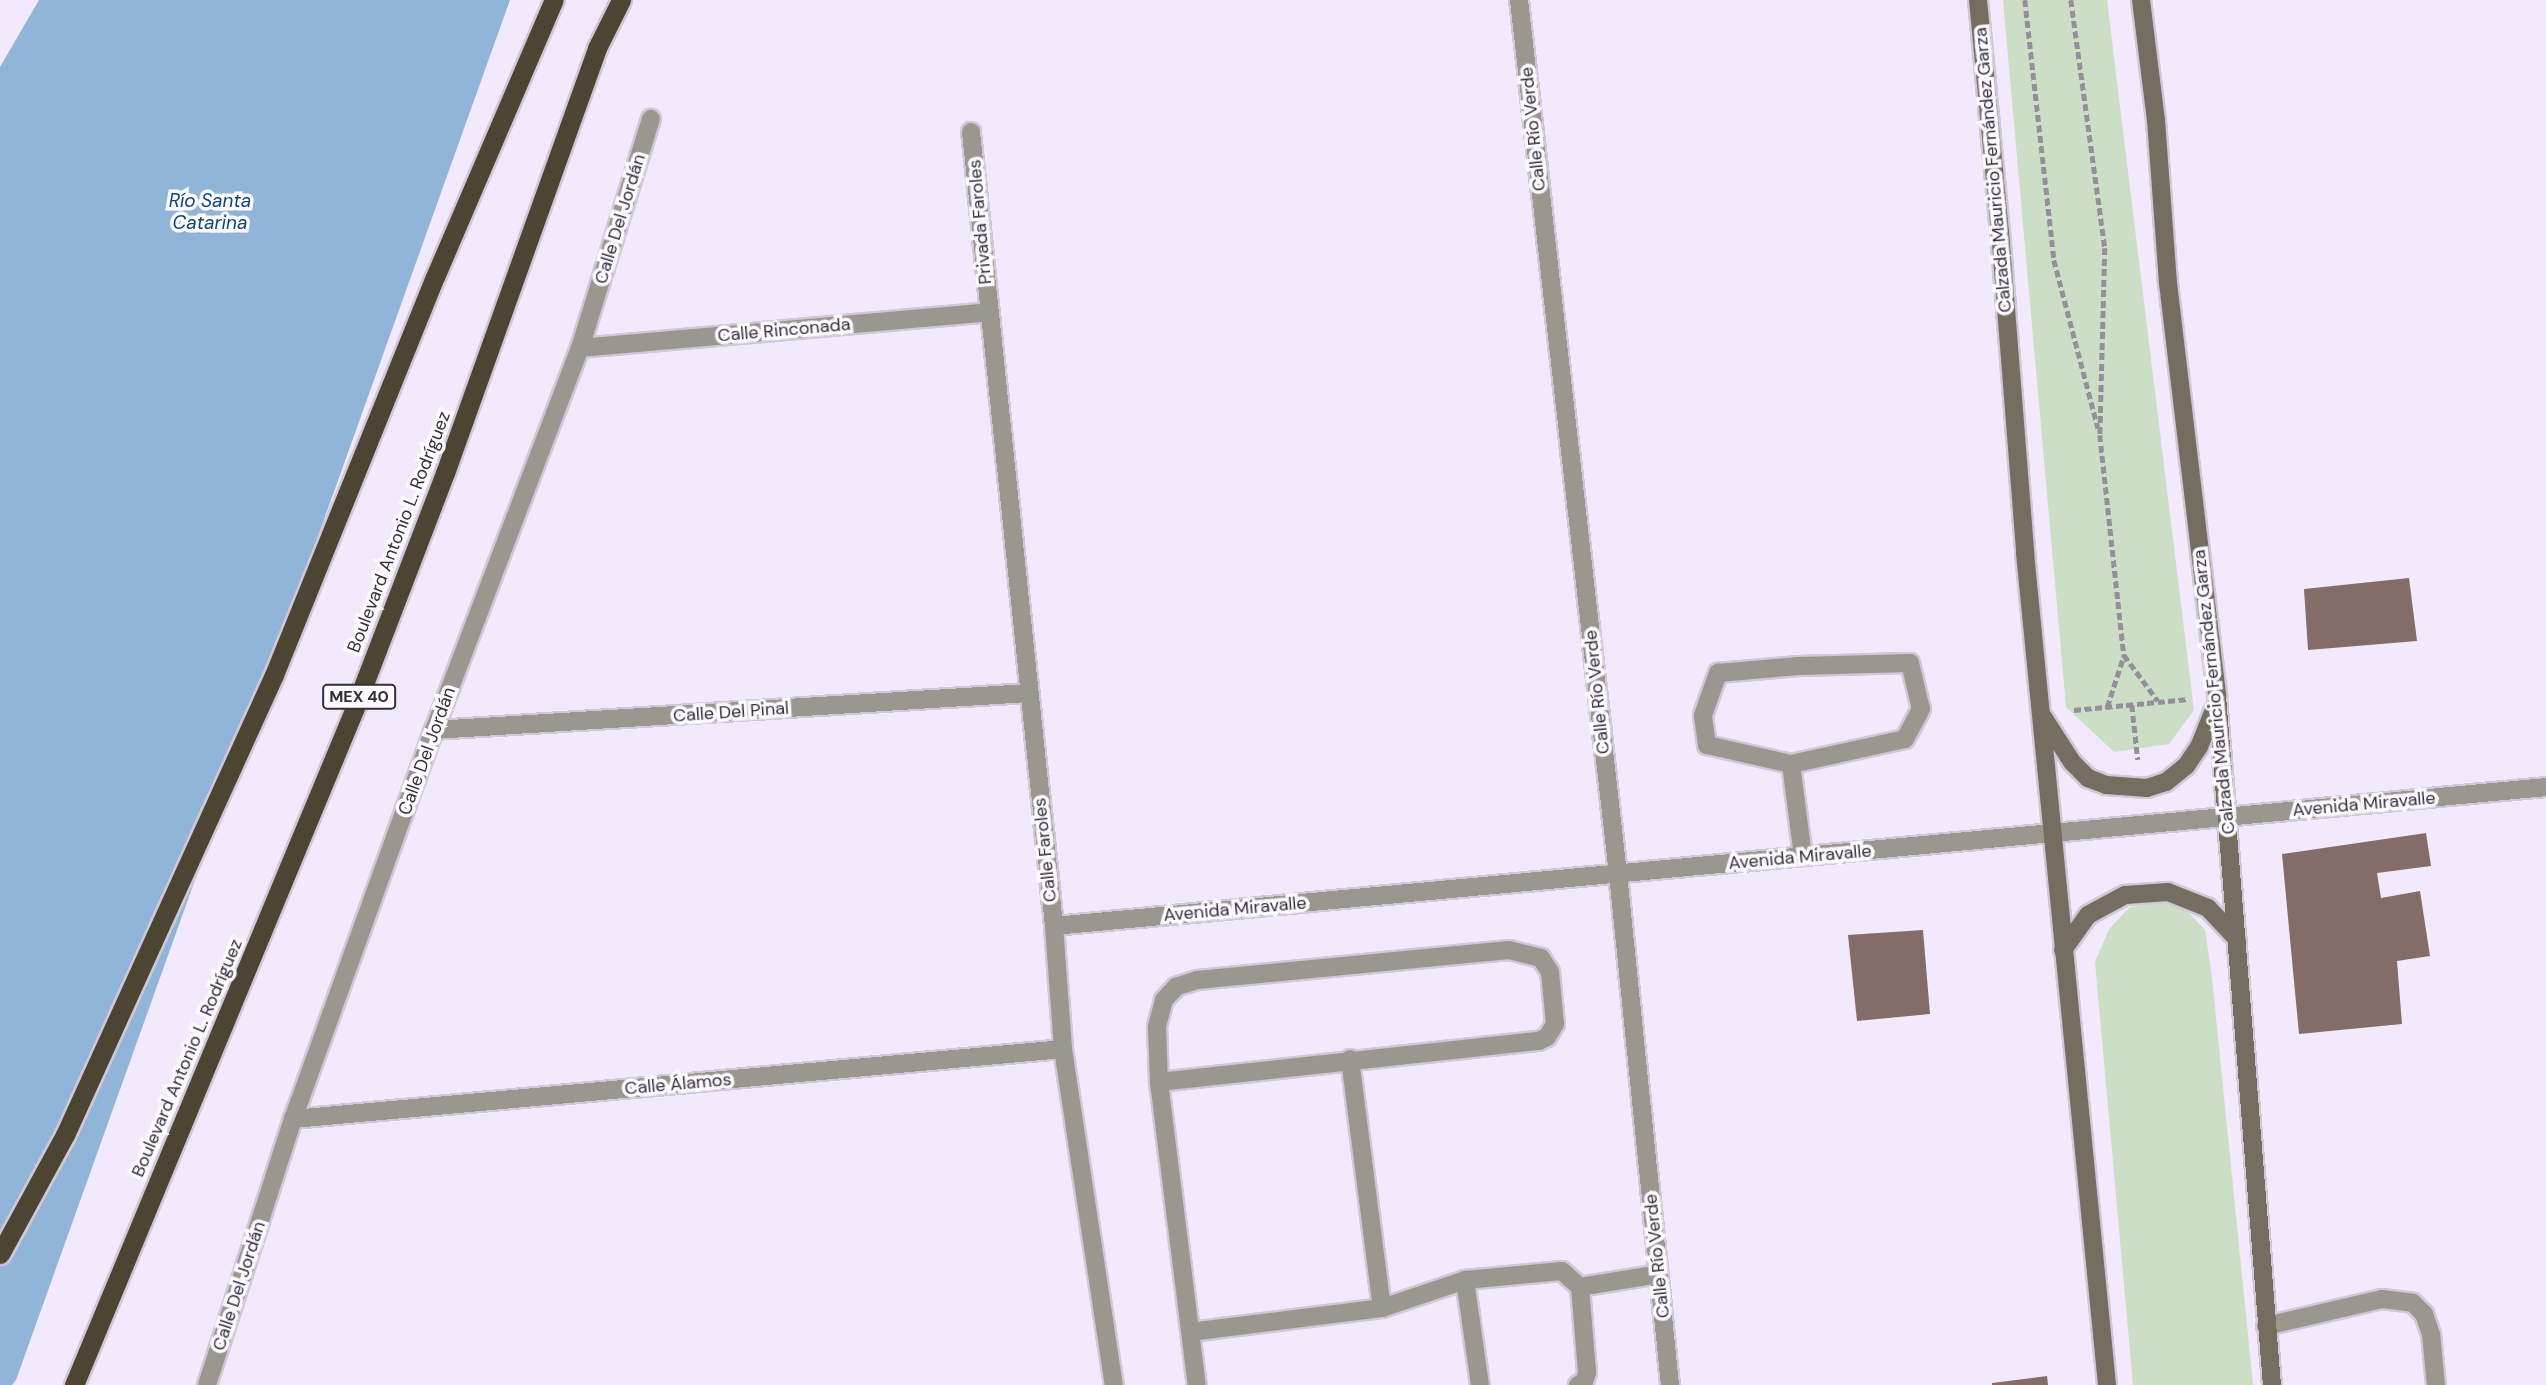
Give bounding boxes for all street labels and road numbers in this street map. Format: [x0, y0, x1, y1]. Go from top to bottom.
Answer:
street label: Calzada Mauricio Fernández Garza [1970, 27, 2016, 313]
street label: Calle Río Verde [1516, 66, 1550, 192]
street label: Calle Del Jordán [590, 151, 650, 287]
street label: Privada Faroles [964, 159, 996, 285]
street label: Calle Rinconada [717, 313, 851, 347]
street label: Boulevard Antonio L. Rodríguez [343, 409, 455, 655]
street label: Calzada Mauricio Fernández Garza [2188, 549, 2240, 835]
street label: Calle Río Verde [1580, 629, 1614, 755]
road number: MEX 40 [320, 684, 398, 710]
street label: Calle Del Jordán [394, 684, 460, 818]
street label: Calle Del Pinal [672, 697, 790, 727]
street label: Avenida Miravalle [2292, 787, 2436, 821]
street label: Calle Faroles [1029, 797, 1061, 903]
street label: Avenida Miravalle [1728, 840, 1872, 874]
street label: Avenida Miravalle [1163, 892, 1307, 926]
street label: Boulevard Antonio L. Rodríguez [127, 936, 247, 1180]
street label: Calle Álamos [624, 1069, 732, 1099]
street label: Calle Río Verde [1640, 1193, 1674, 1319]
street label: Calle Del Jordán [208, 1219, 270, 1353]

